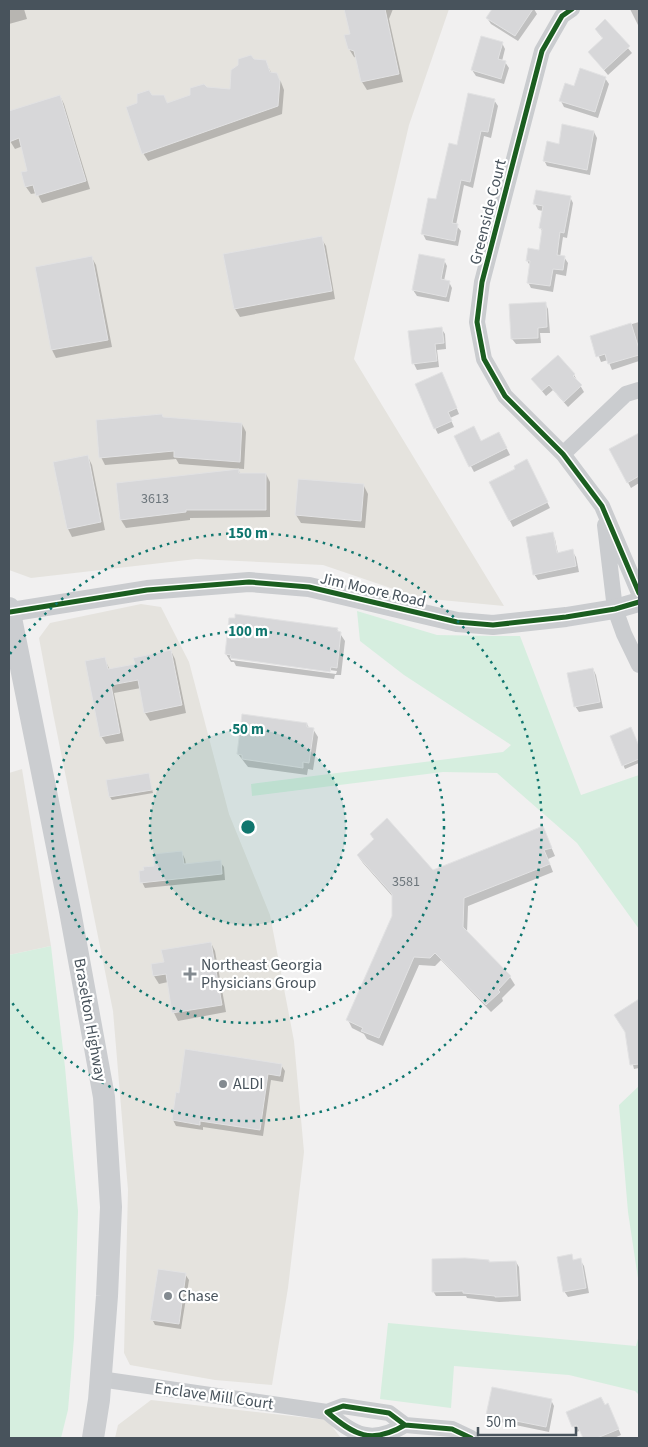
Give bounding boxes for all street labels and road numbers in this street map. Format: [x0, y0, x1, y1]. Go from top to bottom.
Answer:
street label: Greenside Court [464, 156, 512, 267]
street label: Jim Moore Road [318, 567, 428, 613]
street label: Braselton Highway [68, 956, 112, 1084]
street label: Enclave Mill Court [153, 1377, 275, 1415]

